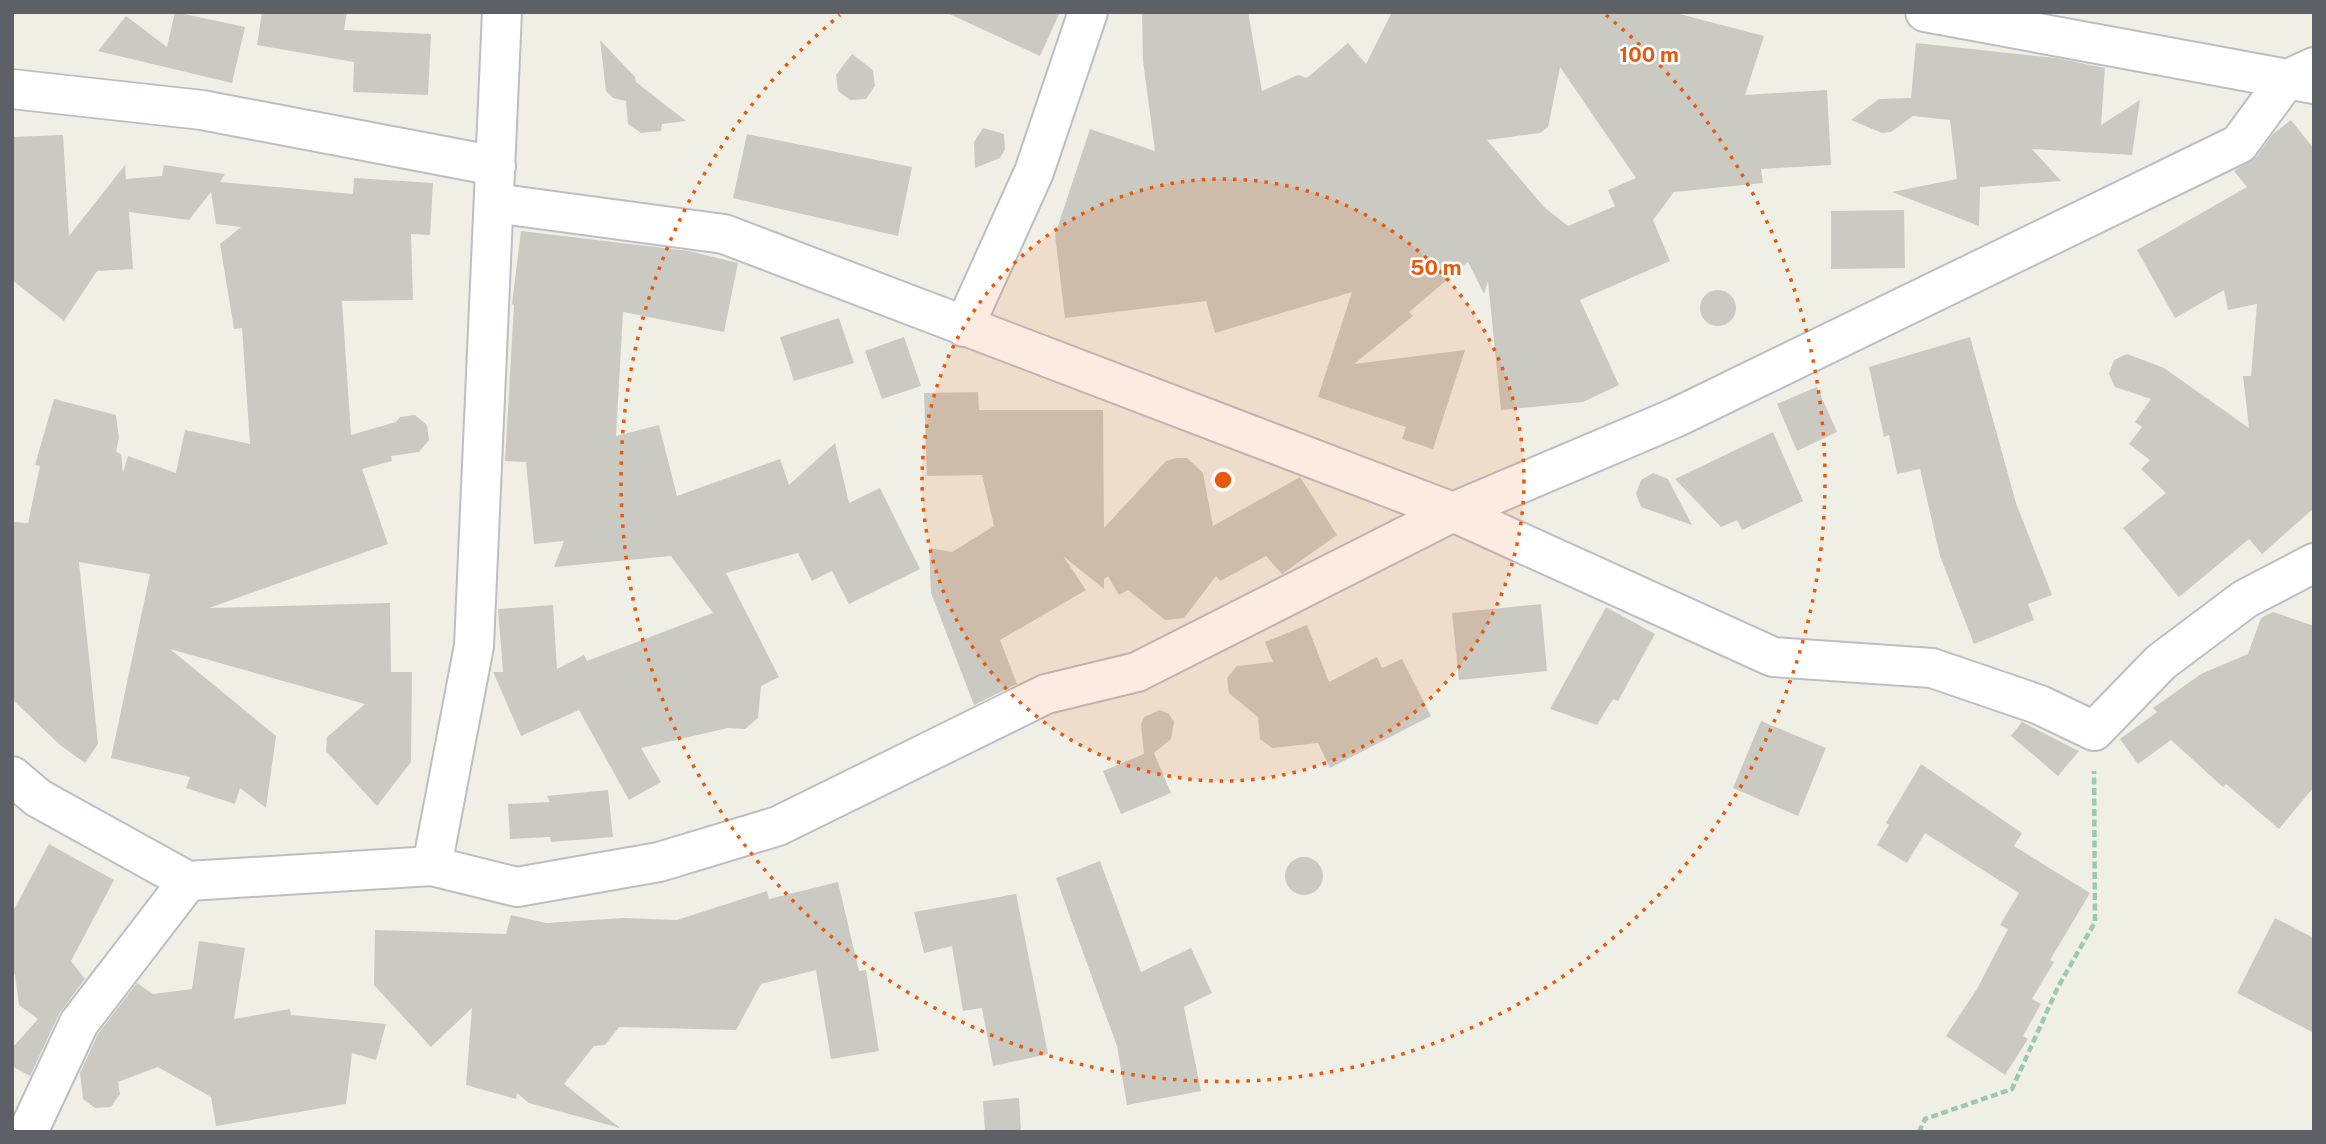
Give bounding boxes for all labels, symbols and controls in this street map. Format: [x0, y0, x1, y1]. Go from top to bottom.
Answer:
text: 100 m [1619, 42, 1679, 67]
text: 50 m [1410, 255, 1462, 280]
centre of rings [1211, 468, 1235, 492]

